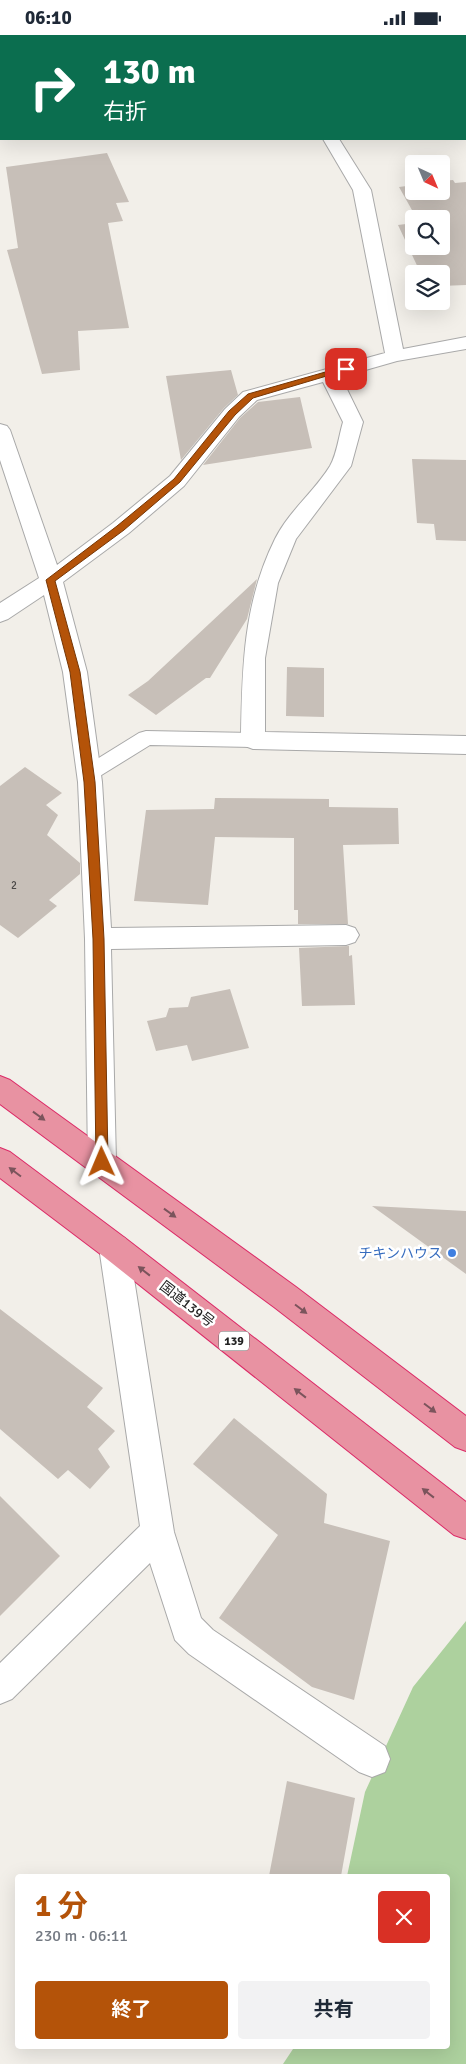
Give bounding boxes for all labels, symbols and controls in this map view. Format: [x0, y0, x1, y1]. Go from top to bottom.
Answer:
text: 06:10 [25, 6, 72, 30]
text: 130 m [103, 50, 196, 93]
icon: right [20, 55, 85, 120]
text: 右折 [103, 98, 147, 125]
north arrow [405, 155, 450, 200]
map controls [405, 155, 450, 310]
button: search [405, 210, 450, 255]
button: layers [405, 265, 450, 310]
pin [325, 348, 367, 390]
icon: arrive [332, 355, 360, 383]
house number: 2 [11, 879, 17, 892]
one-way arrow [32, 1111, 45, 1122]
position arrow [75, 1135, 127, 1187]
one-way arrow [9, 1167, 22, 1178]
one-way arrow [163, 1208, 177, 1218]
place label: チキンハウス [358, 1245, 442, 1262]
marker: チキンハウス [446, 1247, 458, 1259]
one-way arrow [138, 1265, 151, 1276]
street label: 国道139号 [156, 1277, 218, 1331]
one-way arrow [294, 1304, 307, 1315]
road number: 139 [219, 1331, 249, 1350]
one-way arrow [294, 1387, 307, 1398]
one-way arrow [423, 1403, 436, 1414]
one-way arrow [421, 1488, 435, 1498]
text: 1 分 [35, 1888, 88, 1925]
button: close [378, 1891, 430, 1943]
text: 230 m · 06:11 [35, 1926, 128, 1946]
button: 終了 [35, 1981, 228, 2039]
button: 共有 [238, 1981, 430, 2039]

